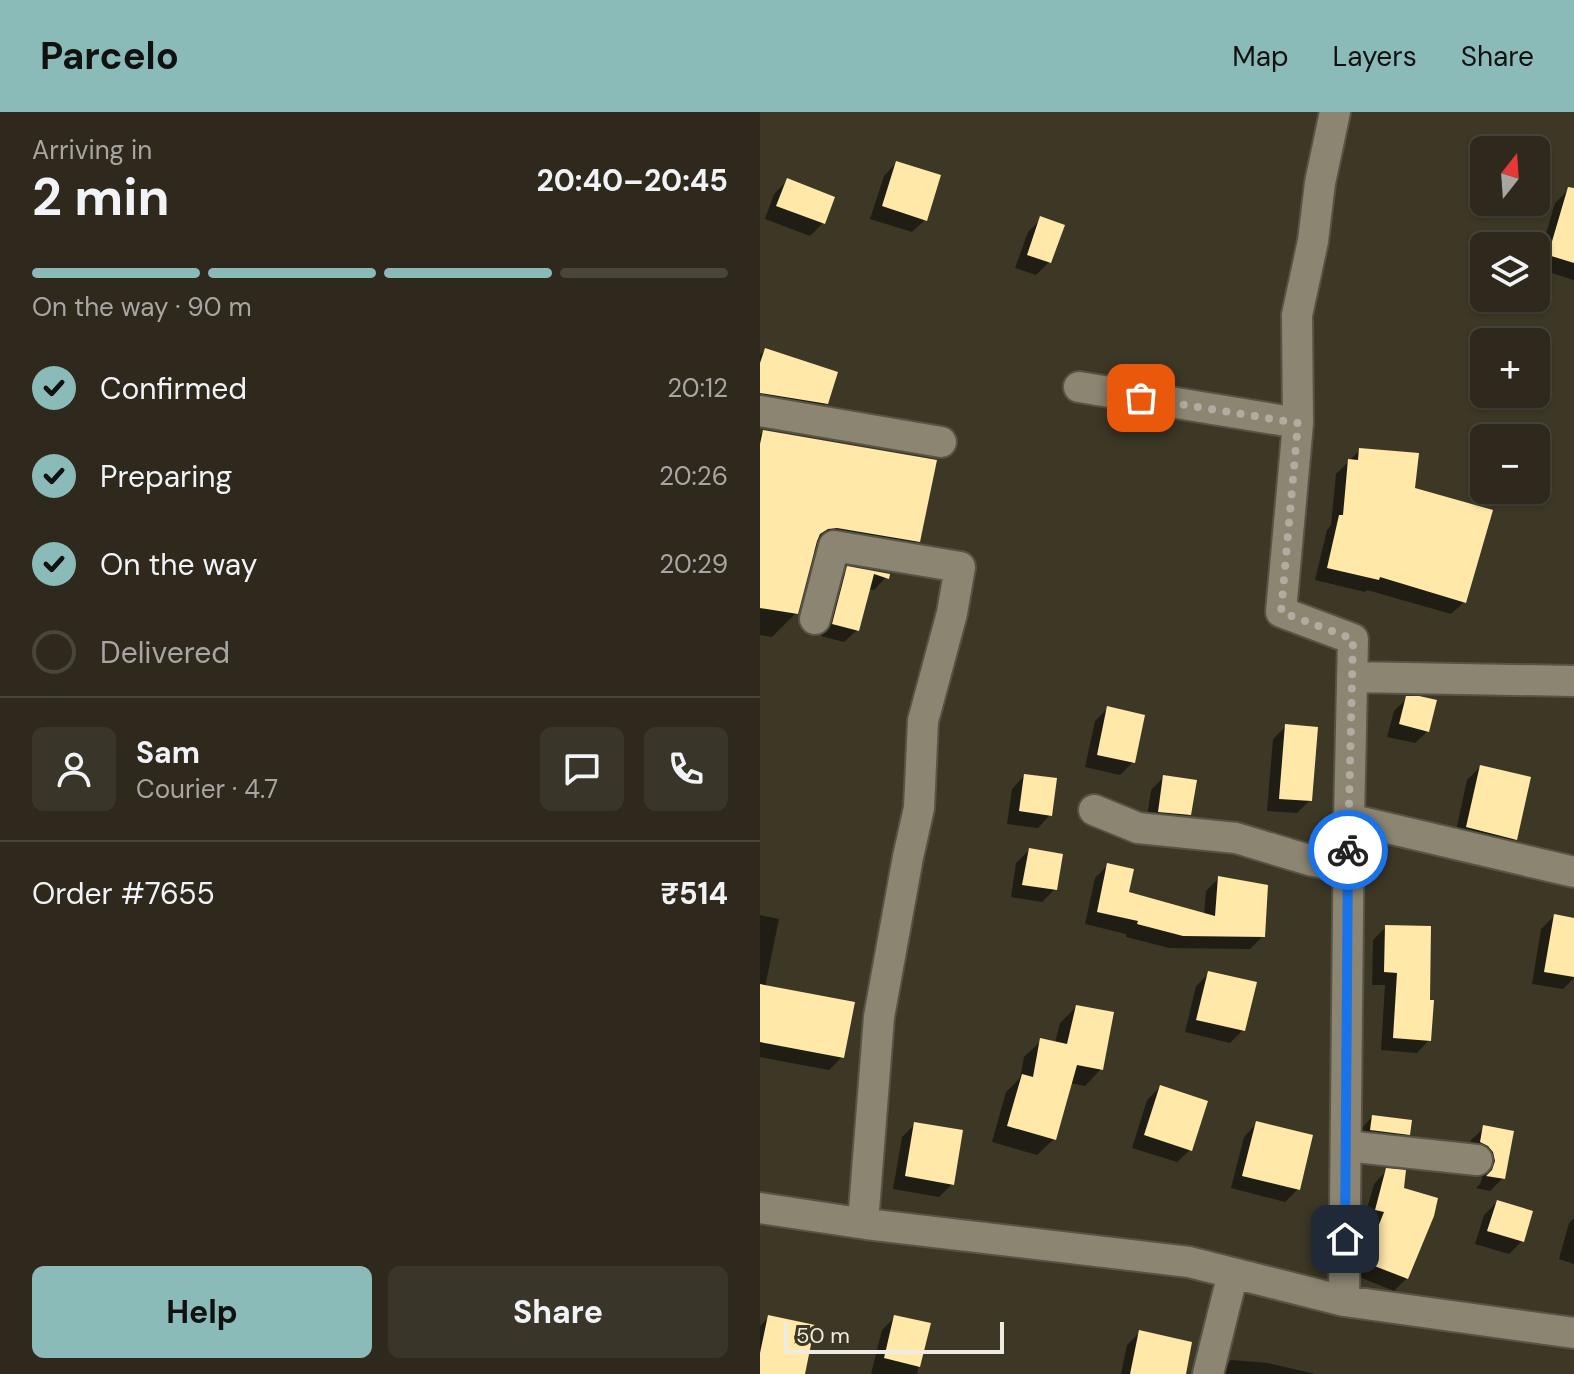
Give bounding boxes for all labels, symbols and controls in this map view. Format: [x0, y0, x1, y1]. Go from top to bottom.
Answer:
text: Parcelo [40, 31, 179, 81]
text: Map [1232, 38, 1289, 75]
text: Layers [1333, 38, 1417, 75]
text: Share [1461, 38, 1534, 75]
text: Arriving in [32, 133, 152, 167]
north arrow [1470, 136, 1550, 216]
map controls [1470, 136, 1550, 504]
text: 20:40–20:45 [536, 161, 728, 200]
text: 2 min [32, 163, 170, 231]
button: layers [1470, 232, 1550, 312]
text: On the way · 90 m [32, 290, 252, 324]
button: + [1470, 328, 1550, 408]
pin [1107, 364, 1175, 432]
icon: check [32, 366, 76, 410]
text: Confirmed [100, 369, 247, 408]
text: 20:12 [667, 371, 728, 405]
icon: bag [1119, 376, 1163, 420]
button: − [1470, 424, 1550, 504]
icon: check [32, 454, 76, 498]
text: Preparing [100, 457, 232, 496]
text: 20:26 [659, 459, 728, 493]
icon: check [32, 542, 76, 586]
text: On the way [100, 545, 257, 584]
text: 20:29 [659, 547, 728, 581]
text: Delivered [100, 633, 230, 672]
button: person [32, 727, 116, 811]
button: chat [540, 727, 624, 811]
button: phone [644, 727, 728, 811]
text: Sam [136, 733, 200, 772]
text: Courier · 4.7 [136, 772, 278, 806]
courier [1308, 810, 1388, 890]
icon: bike [1326, 828, 1370, 872]
text: Order #7655 [32, 874, 215, 913]
text: ₹514 [660, 874, 728, 913]
pin [1311, 1205, 1379, 1273]
icon: home [1323, 1217, 1367, 1261]
button: Help [32, 1266, 372, 1358]
button: Share [388, 1266, 728, 1358]
scale bar [784, 1318, 1004, 1354]
text: 50 m [796, 1321, 850, 1350]

